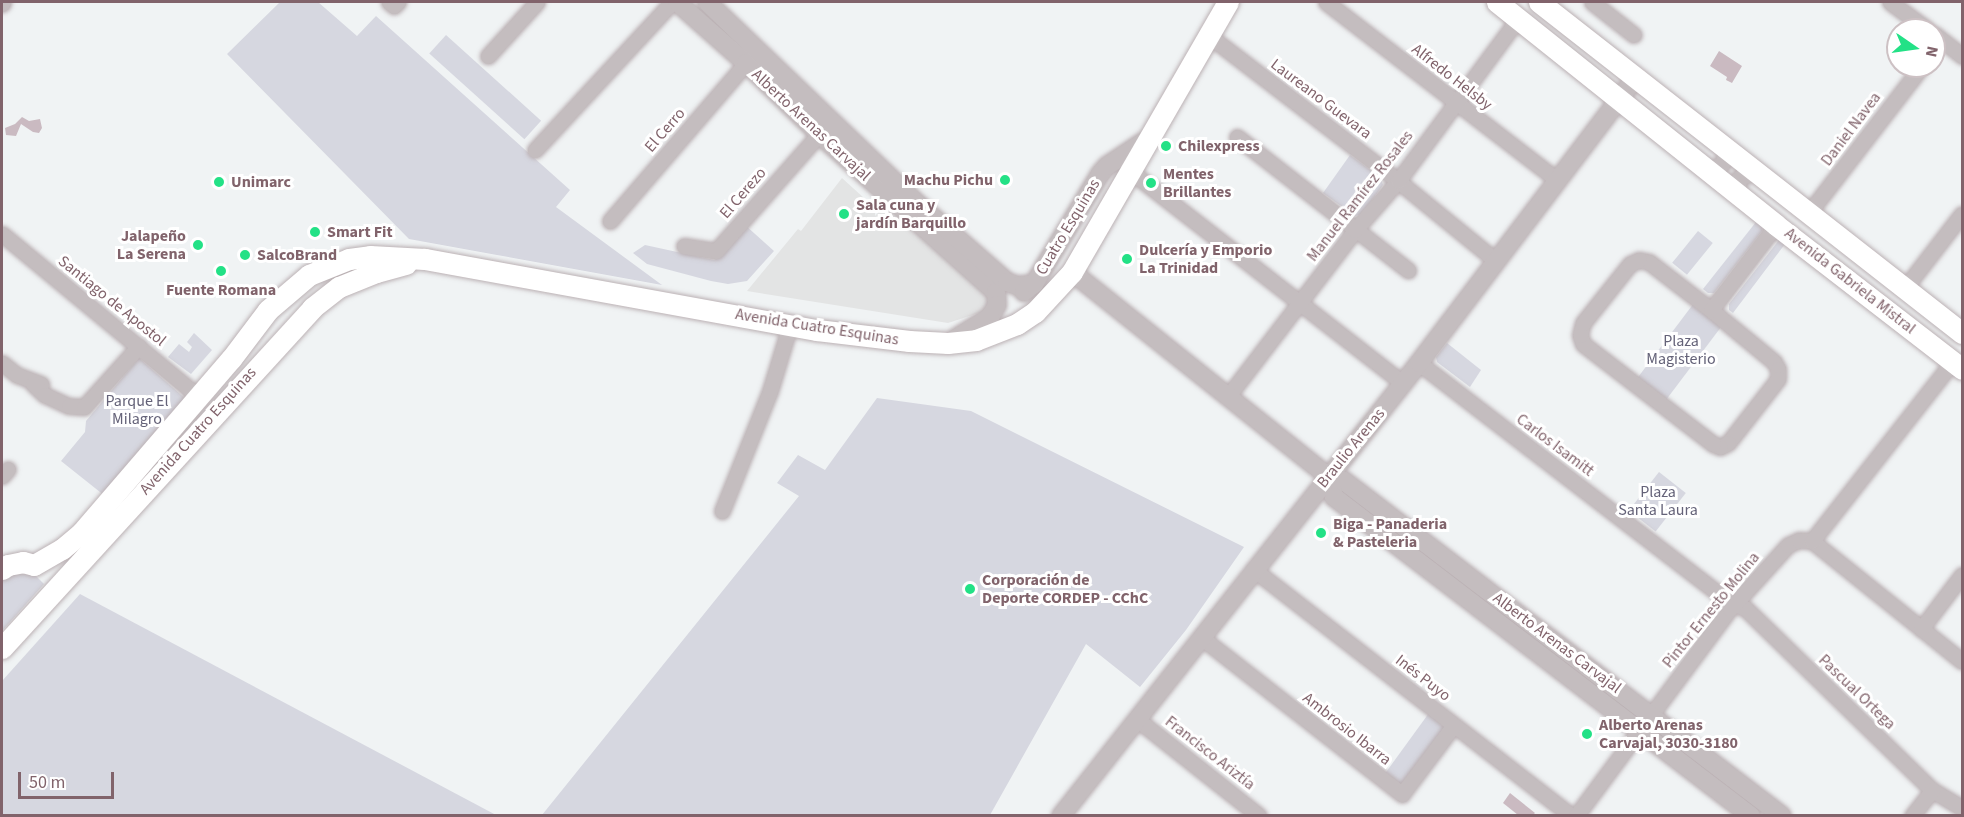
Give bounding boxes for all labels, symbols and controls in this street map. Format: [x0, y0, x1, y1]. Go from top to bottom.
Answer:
north arrow [1886, 18, 1946, 78]
street label: Alfredo Helsby [1408, 40, 1496, 114]
text: N [1920, 44, 1944, 59]
street label: Laureano Guevara [1267, 55, 1375, 143]
street label: Alberto Arenas Carvajal [748, 65, 874, 185]
street label: Daniel Navea [1817, 88, 1885, 170]
street label: El Cerro [641, 104, 689, 156]
street label: Manuel Ramírez Rosales [1303, 127, 1417, 265]
place label: Chilexpress [1178, 136, 1260, 156]
marker: Chilexpress [1159, 139, 1173, 153]
street label: El Cerezo [716, 164, 770, 222]
place label: Mentes Brillantes [1163, 164, 1231, 202]
place label: Machu Pichu [904, 170, 993, 190]
place label: Unimarc [231, 172, 291, 192]
marker: Machu Pichu [998, 173, 1012, 187]
marker: Unimarc [212, 175, 226, 189]
street label: Cuatro Esquinas [1032, 176, 1104, 278]
marker: Mentes Brillantes [1144, 176, 1158, 190]
place label: Sala cuna y jardín Barquillo [856, 195, 966, 233]
marker: Sala cuna y jardín Barquillo [837, 207, 851, 221]
place label: Smart Fit [327, 222, 393, 242]
street label: Avenida Gabriela Mistral [1781, 224, 1919, 338]
marker: Smart Fit [308, 225, 322, 239]
place label: Jalapeño La Serena [117, 226, 186, 264]
marker: Jalapeño La Serena [191, 238, 205, 252]
place label: Dulcería y Emporio La Trinidad [1139, 240, 1272, 278]
place label: SalcoBrand [257, 245, 337, 265]
marker: SalcoBrand [238, 248, 252, 262]
street label: Santiago de Apostol [54, 252, 170, 350]
marker: Dulcería y Emporio La Trinidad [1120, 252, 1134, 266]
marker: Fuente Romana [214, 264, 228, 278]
place label: Fuente Romana [166, 280, 276, 300]
street label: Avenida Cuatro Esquinas [734, 305, 900, 349]
park label: Plaza Magisterio [1646, 331, 1716, 369]
street label: Avenida Cuatro Esquinas [136, 363, 260, 499]
park label: Parque El Milagro [105, 391, 169, 429]
street label: Braulio Arenas [1313, 404, 1389, 492]
street label: Carlos Isamitt [1512, 410, 1598, 480]
park label: Plaza Santa Laura [1618, 482, 1698, 520]
place label: Biga - Panaderia & Pasteleria [1333, 514, 1447, 552]
marker: Biga - Panaderia & Pasteleria [1314, 526, 1328, 540]
street label: Pintor Ernesto Molina [1658, 548, 1764, 672]
place label: Corporación de Deporte CORDEP - CChC [982, 570, 1148, 608]
marker: Corporación de Deporte CORDEP - CChC [963, 582, 977, 596]
street label: Alberto Arenas Carvajal [1489, 589, 1625, 697]
street label: Inés Puyo [1392, 651, 1454, 705]
street label: Pascual Ortega [1815, 651, 1899, 733]
street label: Ambrosio Ibarra [1299, 688, 1395, 770]
street label: Francisco Ariztía [1161, 712, 1259, 794]
place label: Alberto Arenas Carvajal, 3030-3180 [1599, 715, 1738, 753]
marker: Alberto Arenas Carvajal, 3030-3180 [1580, 727, 1594, 741]
scale bar [21, 760, 117, 798]
text: 50 m [29, 770, 65, 795]

